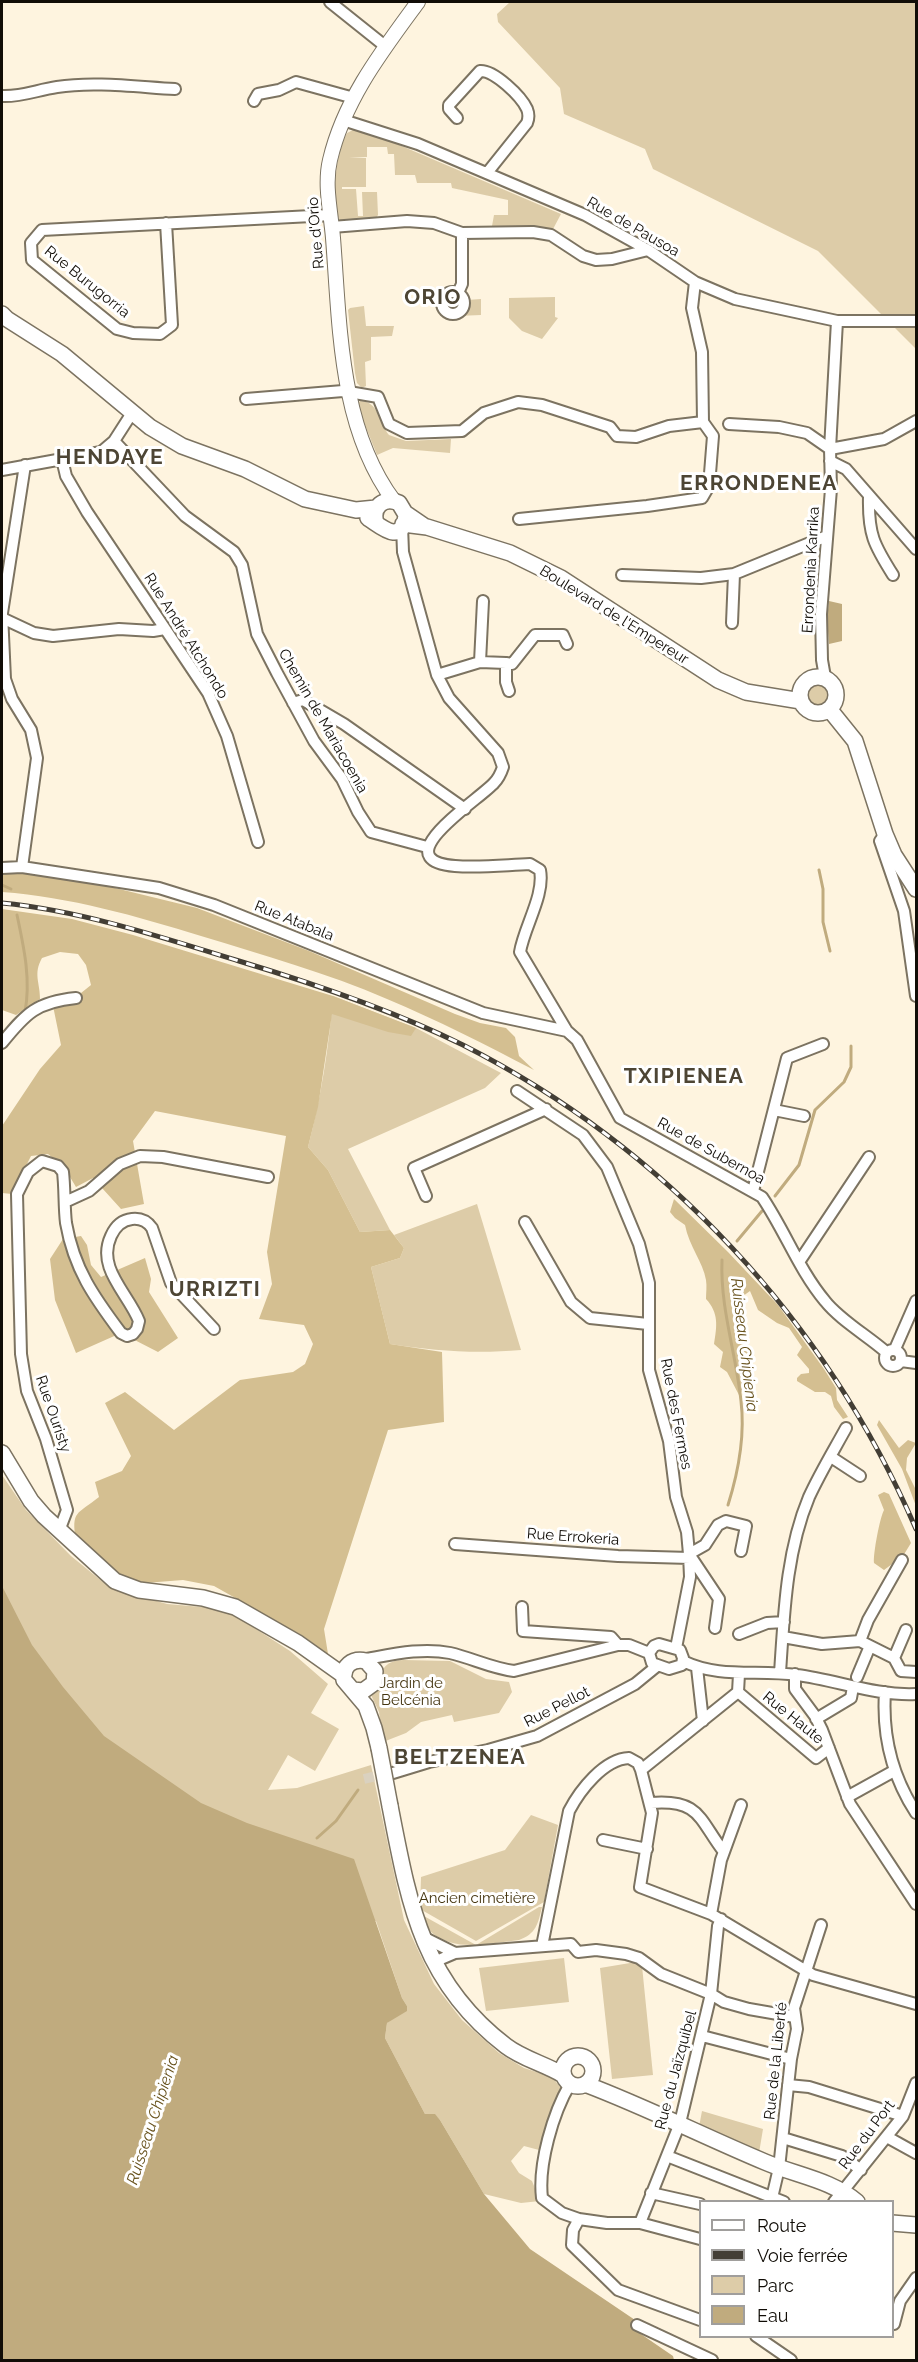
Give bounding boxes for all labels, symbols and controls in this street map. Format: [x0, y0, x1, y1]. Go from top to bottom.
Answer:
street label: Rue de Pausoa [584, 193, 682, 261]
street label: Rue d'Orio [304, 196, 328, 270]
street label: Rue Burugorria [41, 242, 133, 322]
district label: ORIO [404, 285, 462, 311]
district label: HENDAYE [56, 445, 164, 471]
district label: ERRONDENEA [680, 471, 838, 497]
street label: Errondenia Karrika [799, 506, 823, 634]
street label: Boulevard de l'Empereur [536, 562, 692, 668]
street label: Rue André Atchondo [140, 570, 232, 702]
street label: Chemin de Mariacoenia [274, 646, 372, 796]
street label: Rue Atabala [252, 897, 336, 945]
district label: TXIPIENEA [624, 1064, 744, 1090]
street label: Rue de Subernoa [654, 1114, 768, 1188]
district label: URRIZTI [169, 1277, 261, 1303]
water label: Ruisseau Chipienia [726, 1277, 762, 1413]
street label: Rue des Fermes [656, 1357, 696, 1471]
street label: Rue Ouristy [31, 1373, 75, 1455]
street label: Rue Errokeria [526, 1525, 620, 1549]
park label: Jardin de Belcénia [379, 1674, 443, 1709]
street label: Rue Pellot [521, 1683, 593, 1731]
street label: Rue Haute [759, 1688, 827, 1748]
district label: BELTZENEA [394, 1745, 526, 1771]
park label: Ancien cimetière [419, 1889, 535, 1907]
street label: Rue de la Liberté [761, 2001, 791, 2121]
street label: Rue du Jaïzquibel [651, 2008, 701, 2132]
water label: Ruisseau Chipienia [123, 2053, 183, 2187]
street label: Rue du Port [835, 2097, 899, 2173]
legend [699, 2200, 894, 2338]
text: Route [757, 2215, 806, 2236]
text: Voie ferrée [757, 2245, 848, 2266]
text: Parc [757, 2275, 794, 2296]
text: Eau [757, 2305, 788, 2326]

